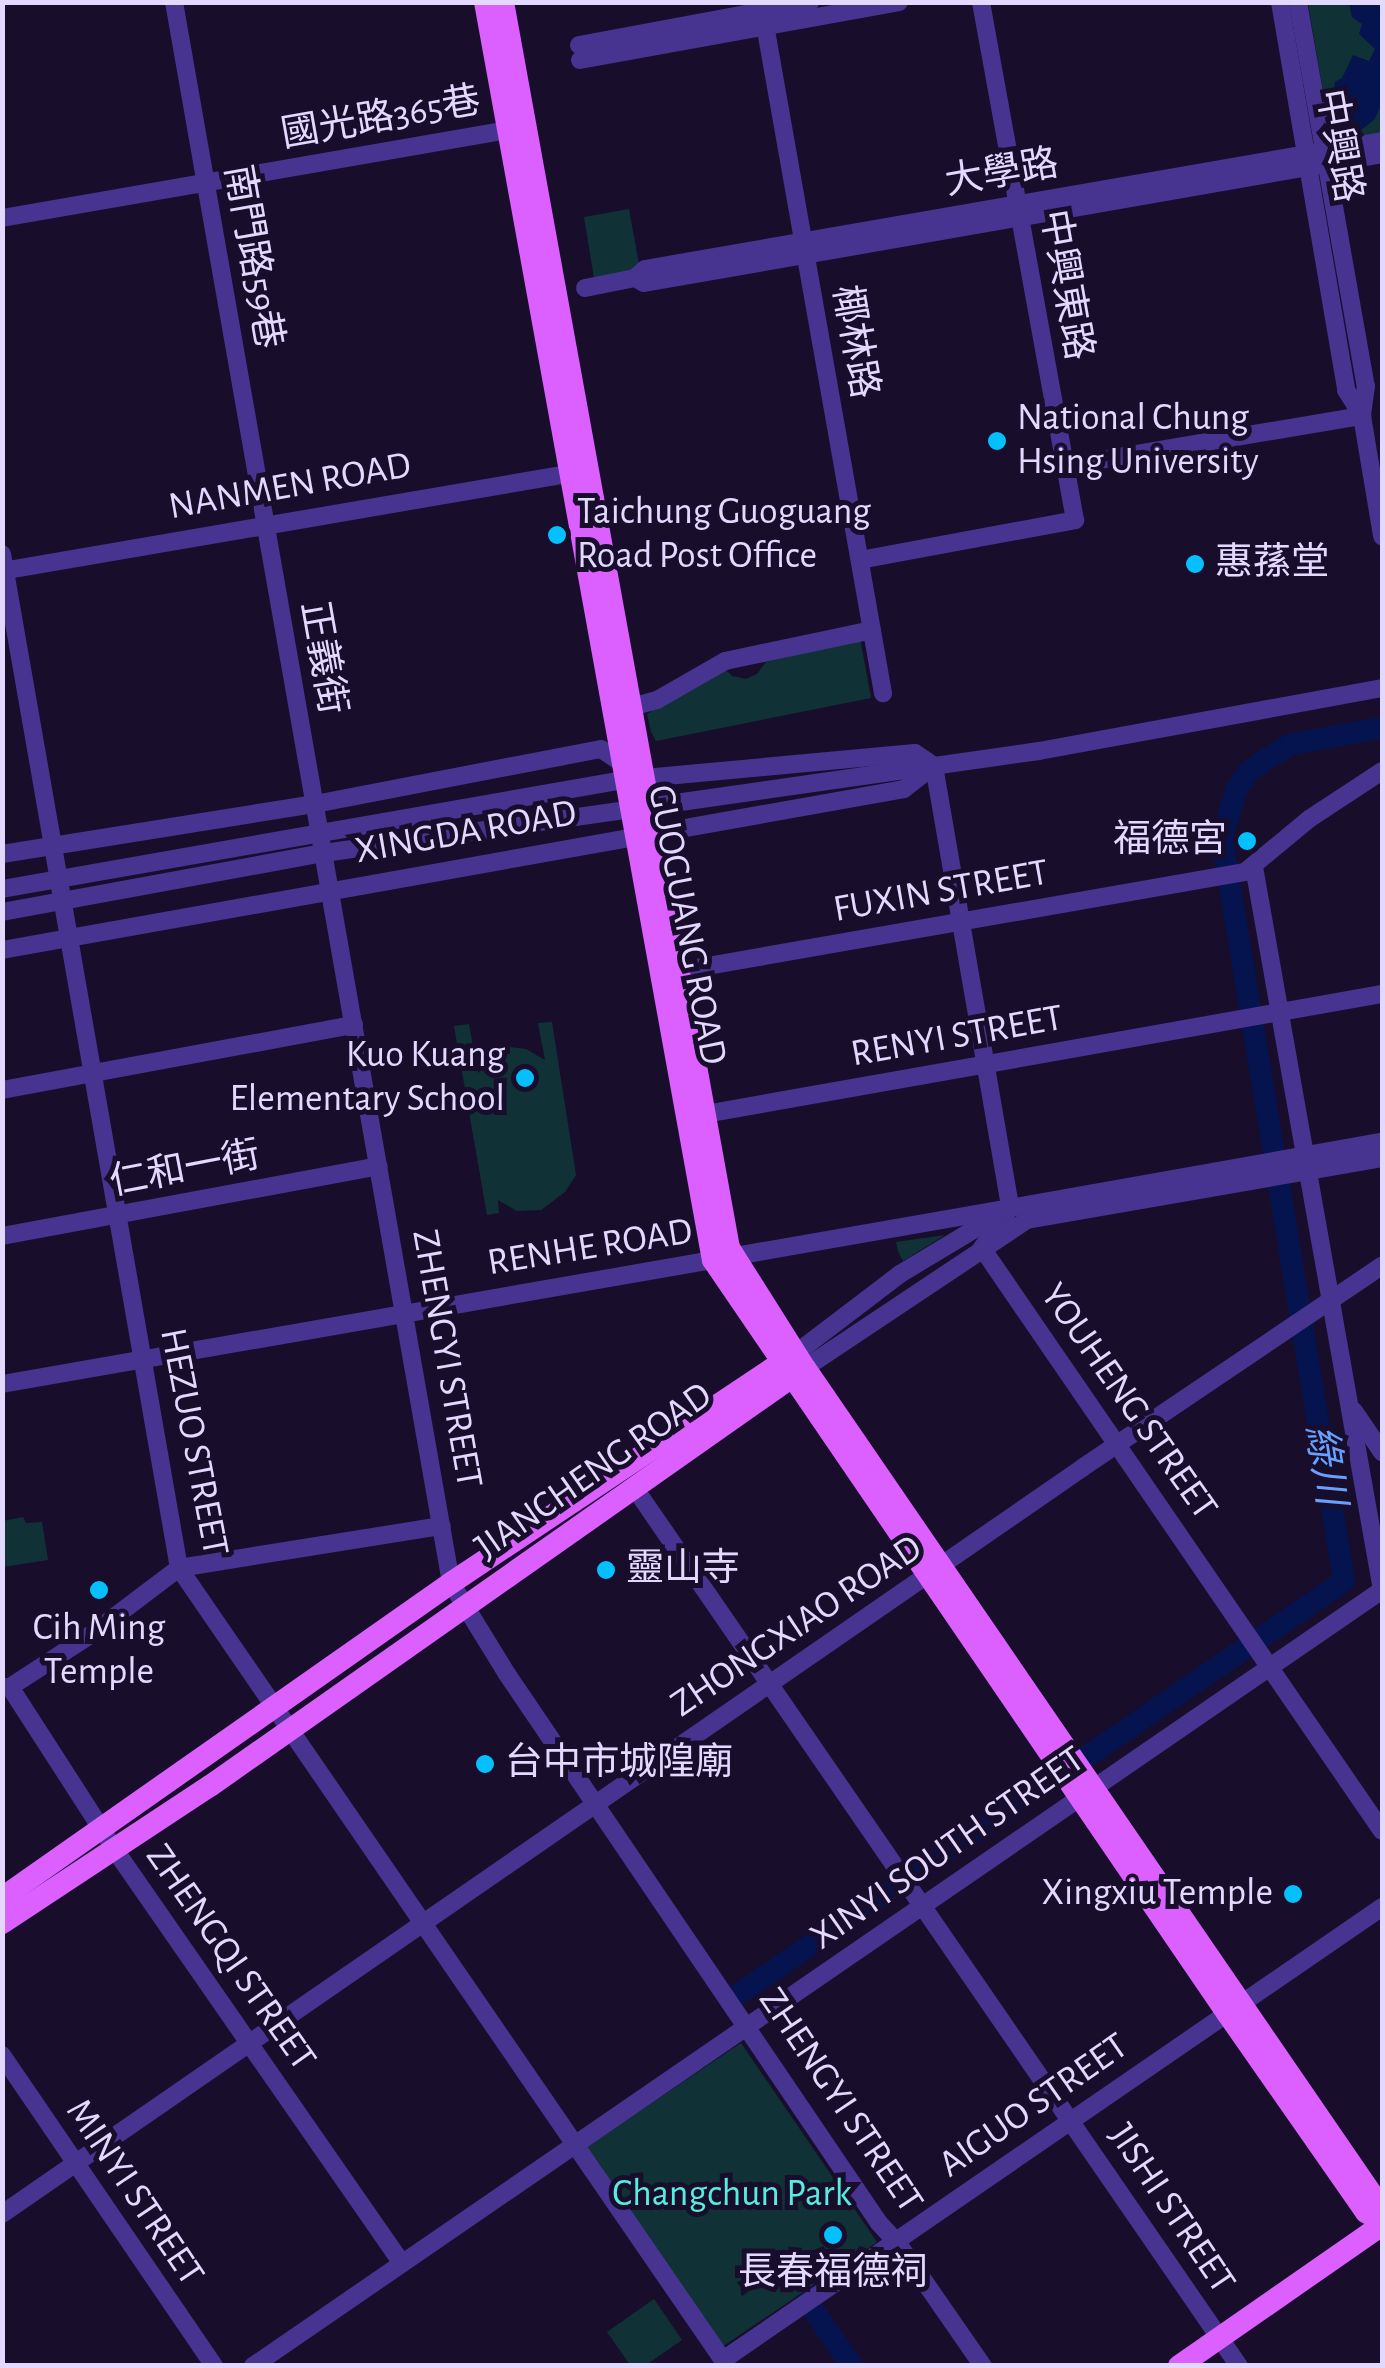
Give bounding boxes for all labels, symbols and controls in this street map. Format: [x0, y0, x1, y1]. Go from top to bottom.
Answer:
street label: 國光路365巷 [278, 79, 484, 159]
street label: 中興路 [1306, 86, 1370, 206]
street label: 大學路 [942, 142, 1062, 206]
street label: 南門路59巷 [213, 162, 291, 352]
street label: 中興東路 [1029, 206, 1101, 364]
street label: 椰林路 [822, 282, 886, 402]
place label: National Chung Hsing University [1017, 396, 1259, 486]
marker: National Chung Hsing University [986, 430, 1008, 452]
street label: NANMEN ROAD [165, 443, 415, 531]
place label: Taichung Guoguang Road Post Office [577, 490, 871, 580]
marker: Taichung Guoguang Road Post Office [546, 524, 568, 546]
place label: 惠蓀堂 [1215, 541, 1329, 587]
marker: 惠蓀堂 [1184, 553, 1206, 575]
street label: 正義街 [290, 598, 354, 718]
street label: GUOGUANG ROAD [637, 781, 735, 1069]
street label: XINGDA ROAD [352, 791, 580, 875]
place label: 福德宮 [1113, 818, 1227, 864]
marker: 福德宮 [1236, 830, 1258, 852]
street label: FUXIN STREET [830, 851, 1052, 933]
street label: RENYI STREET [848, 996, 1066, 1078]
place label: Kuo Kuang Elementary School [230, 1033, 505, 1122]
marker: Kuo Kuang Elementary School [514, 1067, 536, 1089]
street label: 仁和一街 [106, 1133, 264, 1207]
street label: RENHE ROAD [484, 1209, 696, 1287]
street label: ZHENGYI STREET [401, 1226, 491, 1492]
street label: YOUHENG STREET [1030, 1275, 1226, 1529]
street label: HEZUO STREET [149, 1324, 237, 1560]
street label: JIANCHENG ROAD [467, 1373, 721, 1571]
water label: 綠川 [1295, 1422, 1355, 1508]
street label: ZHONGXIAO ROAD [663, 1526, 931, 1728]
place label: 靈山寺 [626, 1547, 740, 1593]
marker: 靈山寺 [595, 1559, 617, 1581]
marker: Cih Ming Temple [88, 1579, 110, 1601]
place label: Cih Ming Temple [33, 1606, 165, 1696]
street label: XINYI SOUTH STREET [802, 1737, 1094, 1961]
place label: 台中市城隍廟 [505, 1741, 733, 1787]
marker: 台中市城隍廟 [474, 1753, 496, 1775]
street label: ZHENGQI STREET [135, 1836, 325, 2080]
place label: Xingxiu Temple [1041, 1871, 1273, 1917]
marker: Xingxiu Temple [1282, 1883, 1304, 1905]
street label: ZHENGYI STREET [748, 1980, 932, 2222]
street label: AIGUO STREET [930, 2024, 1138, 2188]
street label: MINYI STREET [55, 2091, 213, 2295]
street label: JISHI STREET [1098, 2116, 1244, 2302]
park label: Changchun Park [612, 2172, 852, 2218]
marker: 長春福德祠 [822, 2224, 844, 2246]
place label: 長春福德祠 [738, 2251, 928, 2297]

